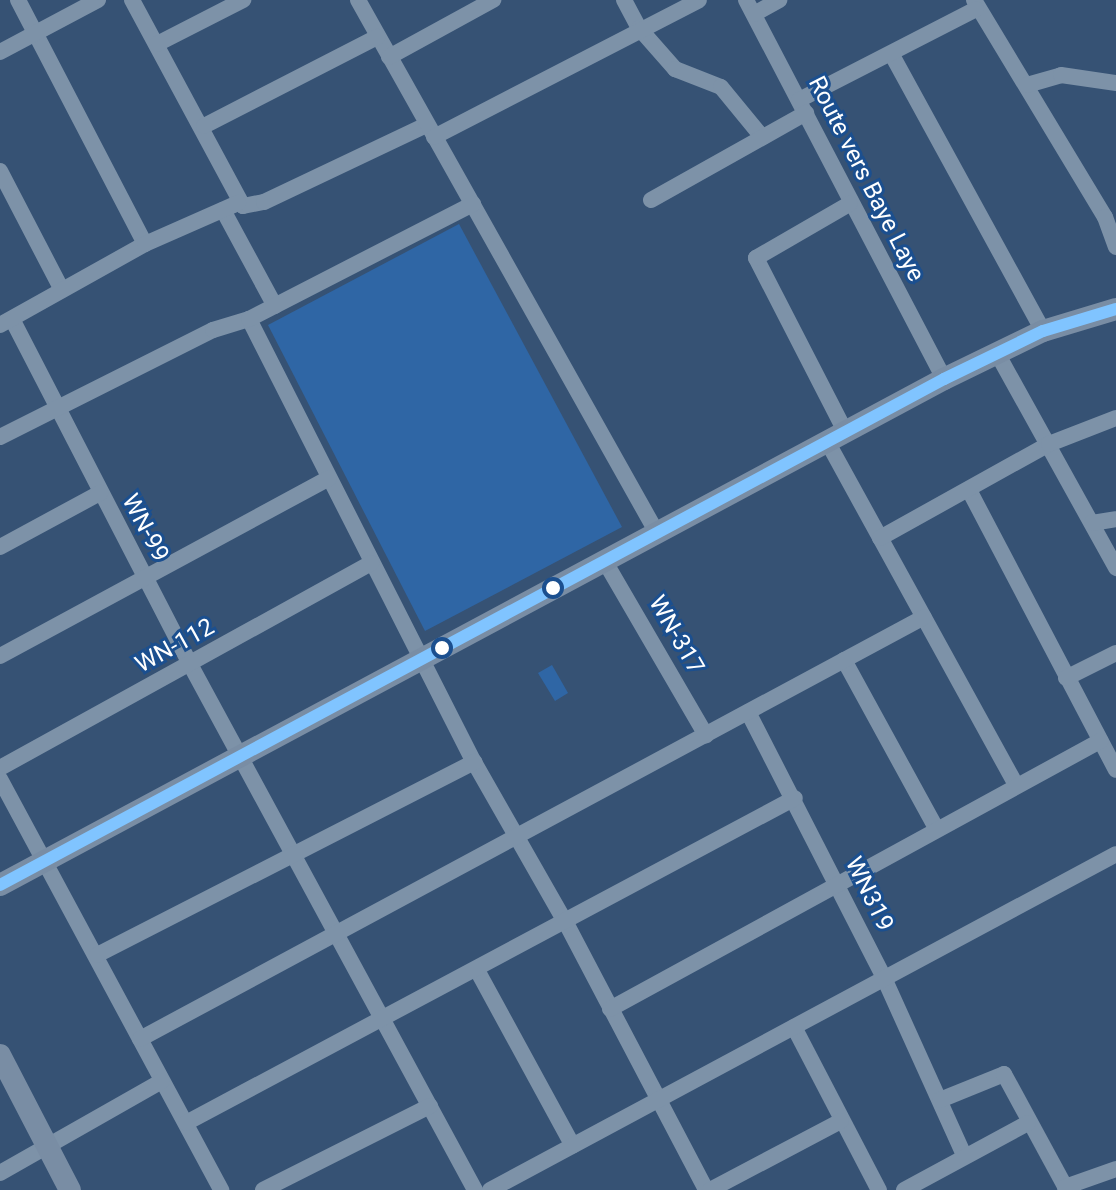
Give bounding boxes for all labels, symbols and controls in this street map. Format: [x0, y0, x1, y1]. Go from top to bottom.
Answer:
street label: Route vers Baye Laye [802, 72, 930, 286]
street label: WN-99 [115, 489, 175, 567]
unlabelled marker [545, 580, 561, 596]
street label: WN-317 [642, 591, 710, 679]
street label: WN-112 [131, 613, 219, 679]
unlabelled marker [434, 640, 450, 656]
street label: WN319 [839, 852, 899, 936]

